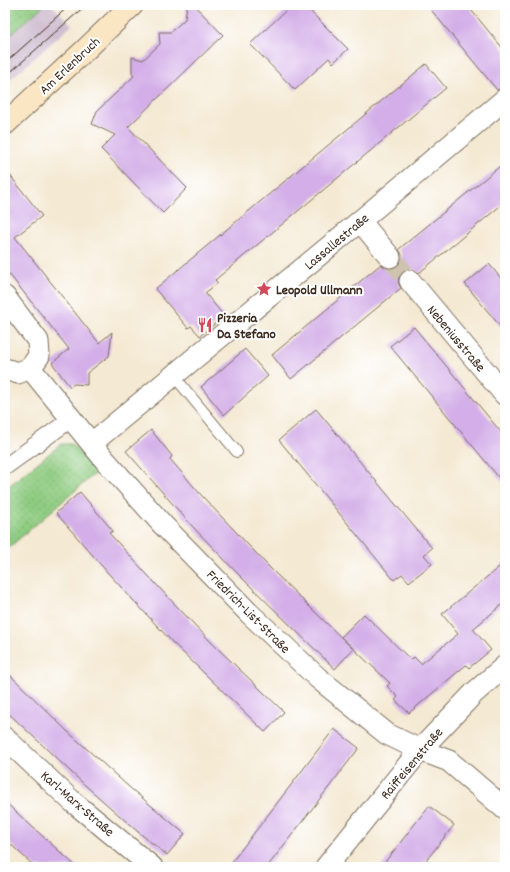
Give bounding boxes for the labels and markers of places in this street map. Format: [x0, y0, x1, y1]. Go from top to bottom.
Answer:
place icon: Leopold Ullmann [255, 280, 273, 298]
place label: Leopold Ullmann [276, 281, 363, 301]
place label: Pizzeria Da Stefano [217, 309, 276, 345]
restaurant icon: Pizzeria Da Stefano [196, 316, 214, 334]

